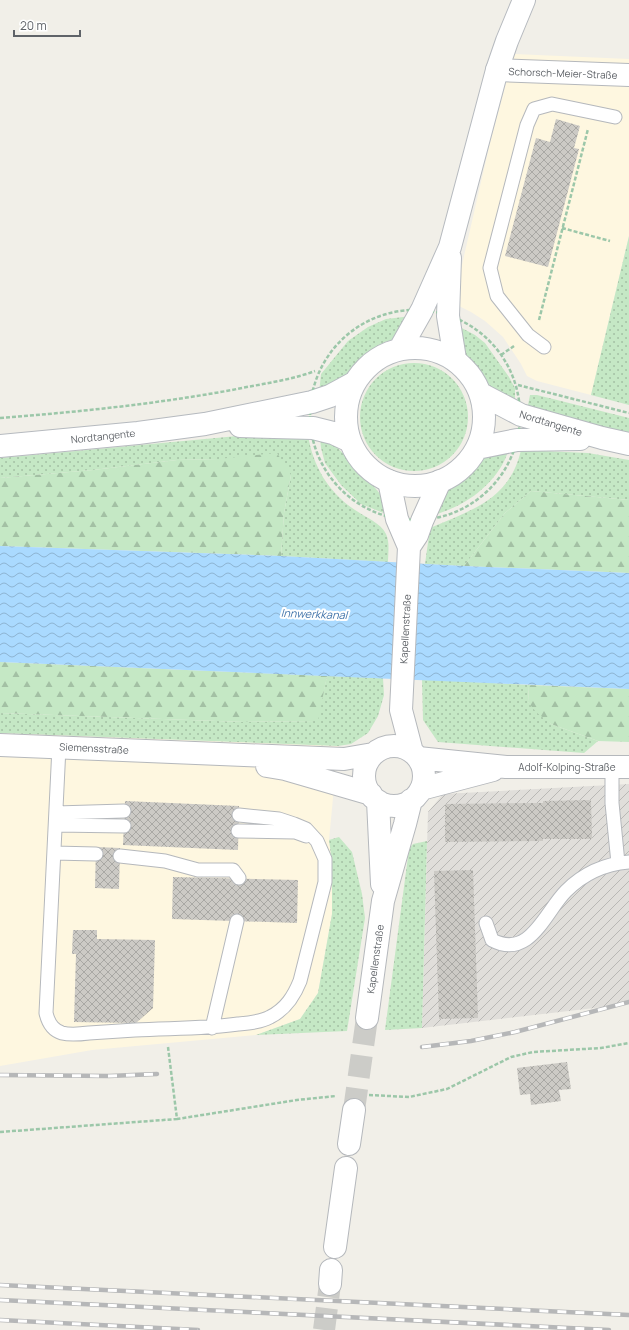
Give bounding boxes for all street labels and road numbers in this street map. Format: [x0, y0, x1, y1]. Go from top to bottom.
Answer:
street label: Schorsch-Meier-Straße [508, 64, 618, 82]
street label: Nordtangente [518, 407, 584, 439]
street label: Nordtangente [70, 426, 136, 446]
street label: Kapellenstraße [396, 594, 414, 664]
street label: Siemensstraße [59, 739, 129, 757]
street label: Adolf-Kolping-Straße [518, 760, 616, 774]
street label: Kapellenstraße [363, 923, 387, 994]

